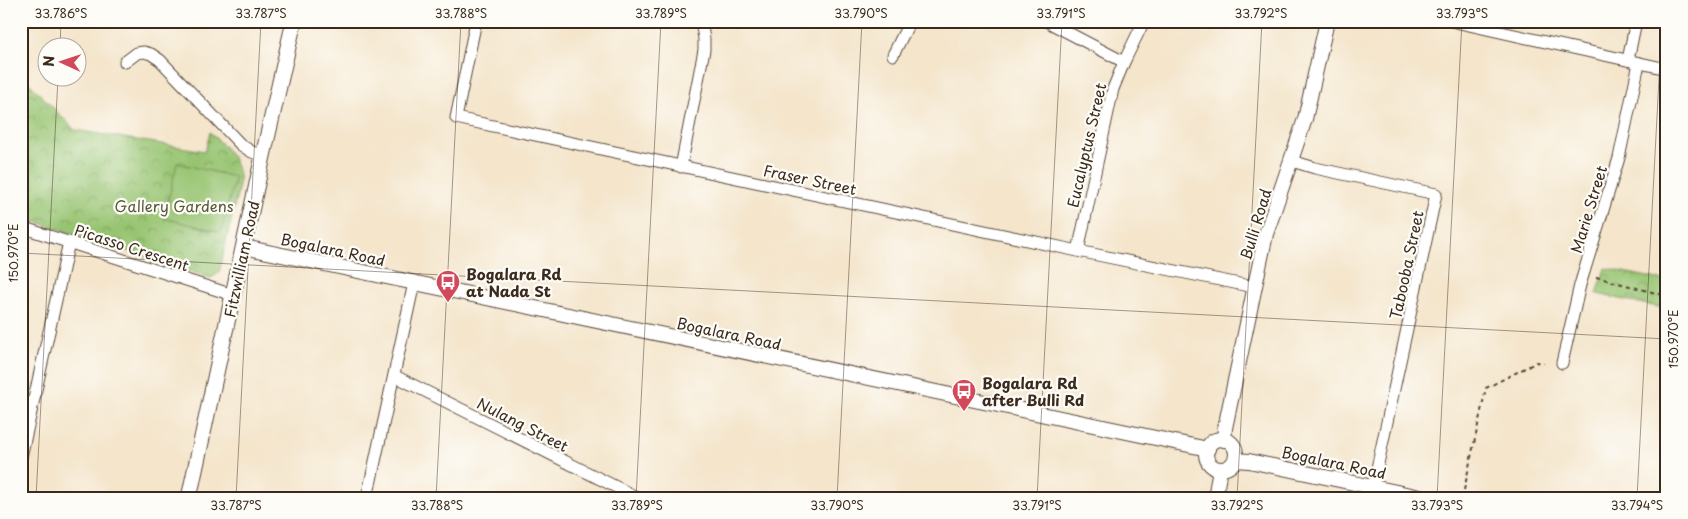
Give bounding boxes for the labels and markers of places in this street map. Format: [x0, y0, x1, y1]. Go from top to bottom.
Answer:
place label: Bogalara Rd at Nada St [466, 262, 561, 302]
bus stop icon: Bogalara Rd at Nada St [435, 269, 461, 303]
place label: Bogalara Rd after Bulli Rd [982, 371, 1084, 411]
bus stop icon: Bogalara Rd after Bulli Rd [951, 378, 977, 412]

